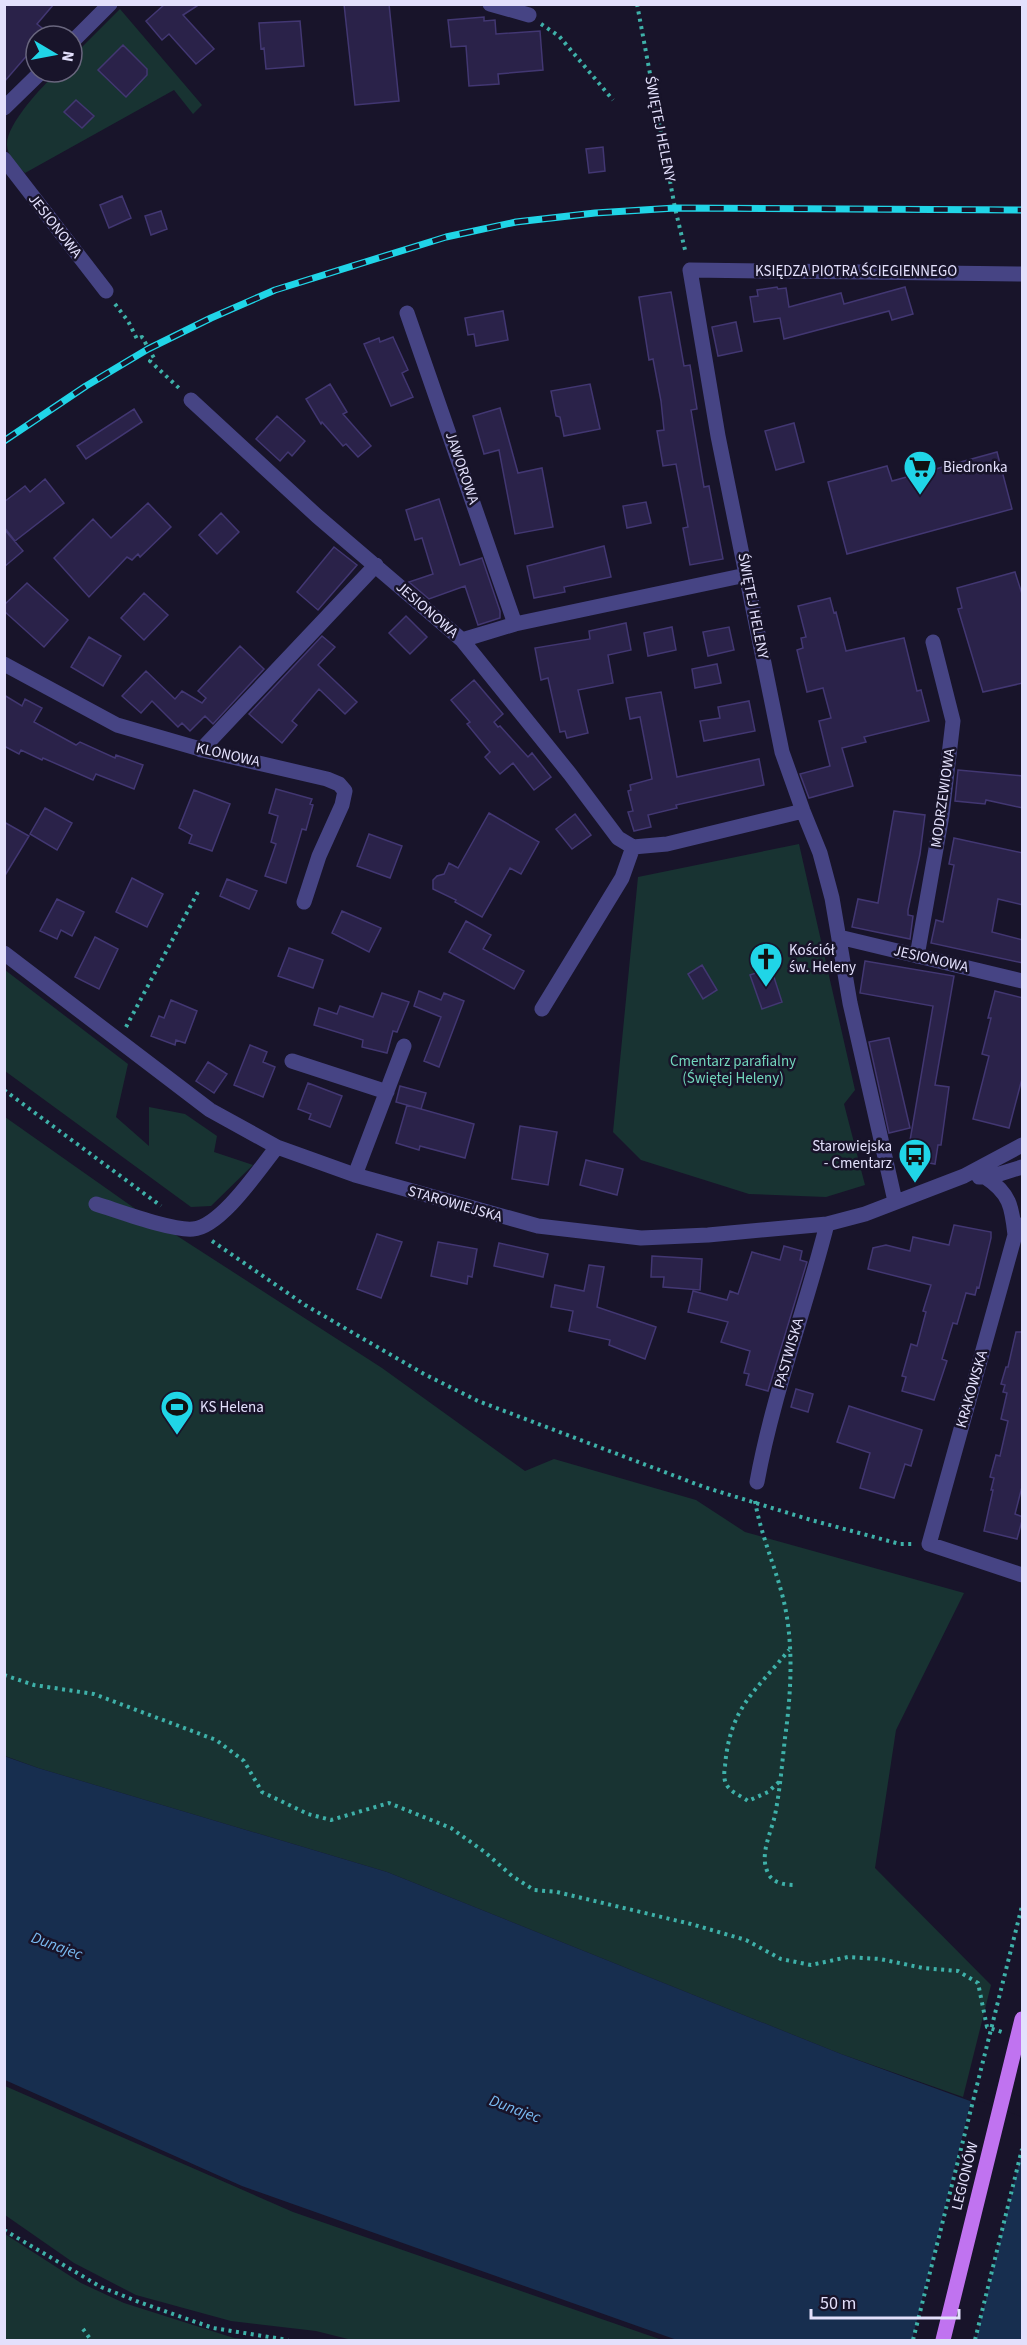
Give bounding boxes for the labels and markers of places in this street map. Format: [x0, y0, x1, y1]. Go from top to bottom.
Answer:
supermarket icon: Biedronka [902, 449, 938, 496]
place label: Biedronka [943, 457, 1008, 478]
place label: Kościół św. Heleny [789, 940, 856, 978]
church icon: Kościół św. Heleny [748, 941, 784, 988]
place label: Starowiejska - Cmentarz [812, 1136, 892, 1174]
bus stop icon: Starowiejska - Cmentarz [897, 1137, 933, 1184]
sports icon: KS Helena [159, 1389, 195, 1436]
place label: KS Helena [200, 1397, 264, 1418]

